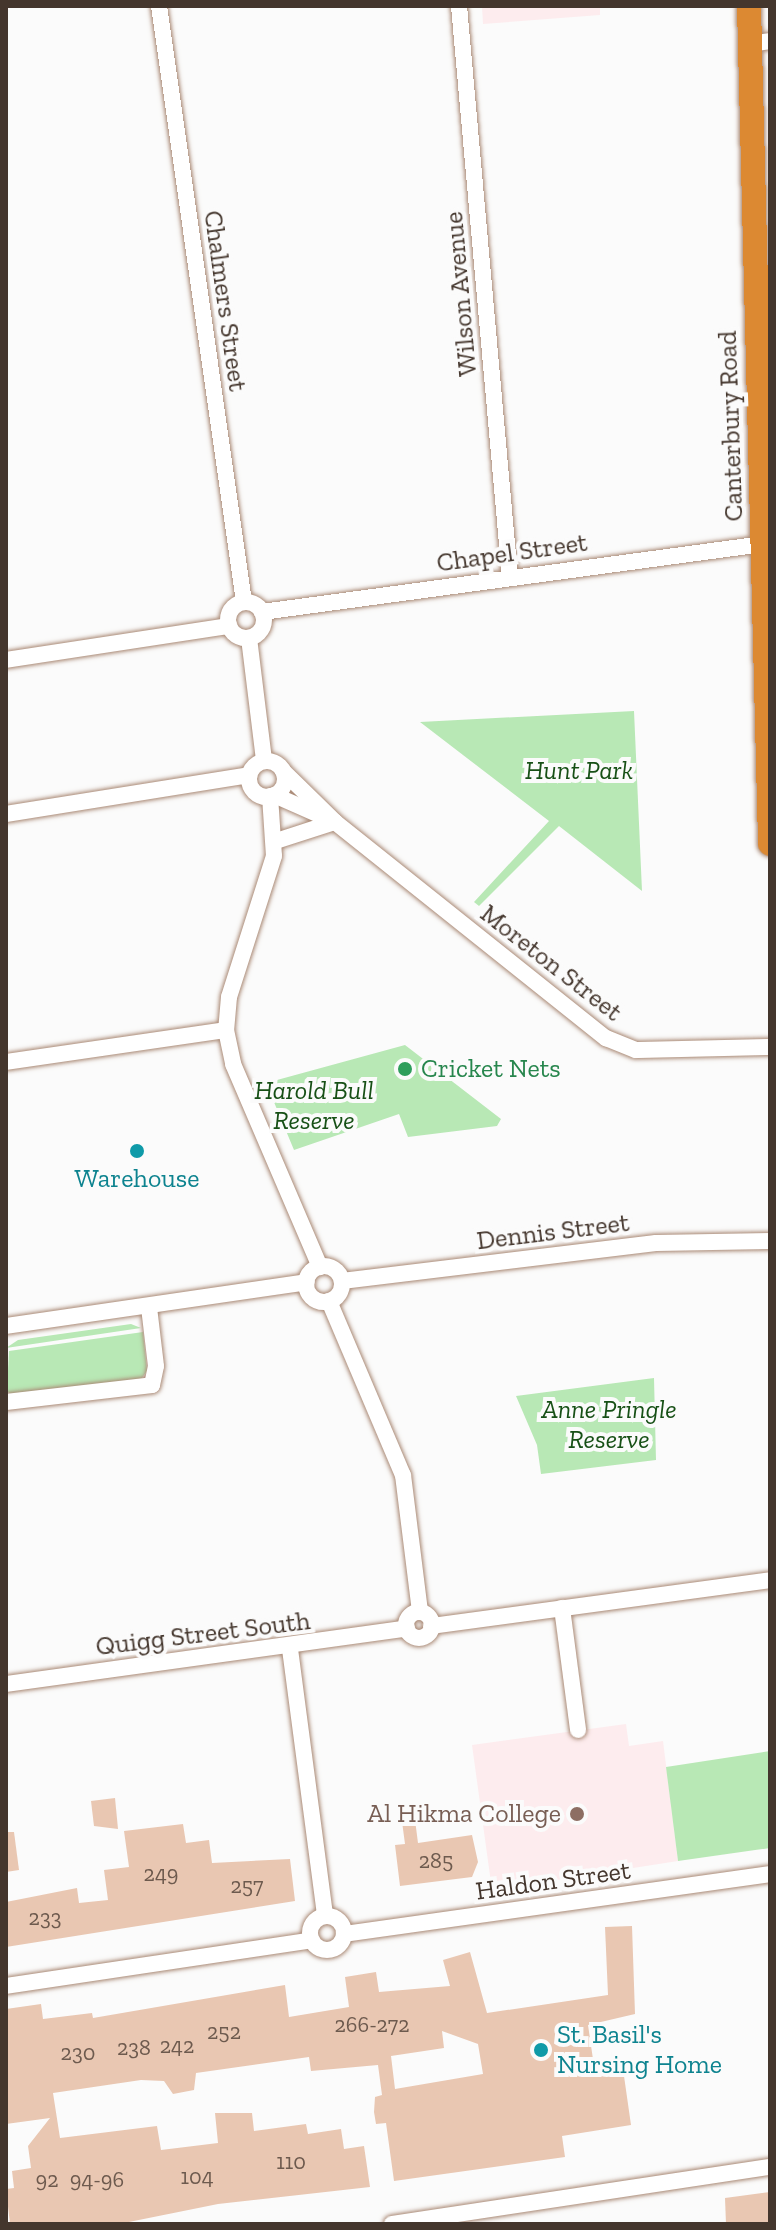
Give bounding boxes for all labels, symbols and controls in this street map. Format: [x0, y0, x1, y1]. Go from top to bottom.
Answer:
street label: Chalmers Street [197, 209, 253, 393]
street label: Wilson Avenue [438, 210, 484, 378]
street label: Canterbury Road [712, 330, 750, 522]
street label: Chapel Street [435, 527, 589, 579]
park label: Hunt Park [525, 755, 633, 787]
street label: Moreton Street [474, 898, 628, 1028]
place label: Cricket Nets [421, 1053, 561, 1085]
marker: Cricket Nets [396, 1060, 414, 1078]
park label: Harold Bull Reserve [254, 1075, 374, 1136]
marker: Warehouse [128, 1142, 146, 1160]
place label: Warehouse [75, 1163, 199, 1195]
street label: Dennis Street [475, 1207, 631, 1257]
park label: Anne Pringle Reserve [541, 1394, 677, 1456]
street label: Quigg Street South [94, 1605, 312, 1663]
place label: Al Hikma College [367, 1798, 561, 1830]
marker: Al Hikma College [568, 1805, 586, 1823]
house number: 285 [419, 1848, 453, 1874]
street label: Haldon Street [474, 1855, 632, 1907]
house number: 249 [144, 1861, 178, 1887]
house number: 257 [231, 1873, 263, 1899]
house number: 233 [29, 1905, 61, 1931]
house number: 266-272 [334, 2012, 410, 2038]
house number: 252 [207, 2019, 241, 2045]
place label: St. Basil's Nursing Home [557, 2019, 722, 2080]
house number: 242 [160, 2033, 194, 2059]
house number: 238 [117, 2035, 151, 2061]
house number: 230 [61, 2040, 95, 2066]
marker: St. Basil's Nursing Home [532, 2041, 550, 2059]
house number: 110 [276, 2149, 306, 2175]
house number: 104 [181, 2164, 213, 2190]
house number: 92 [35, 2167, 59, 2193]
house number: 94-96 [70, 2167, 124, 2193]

